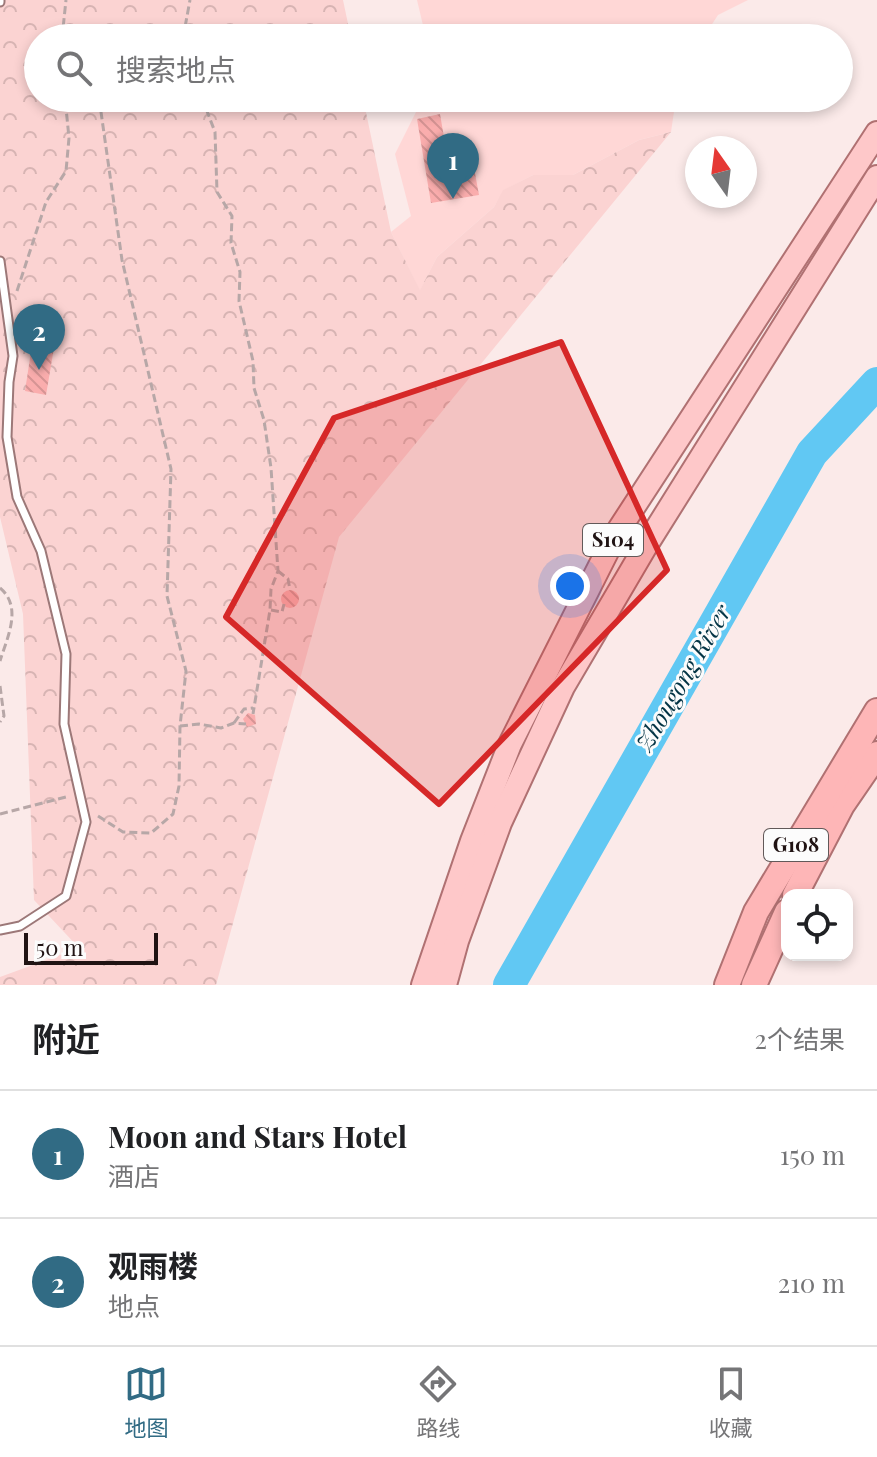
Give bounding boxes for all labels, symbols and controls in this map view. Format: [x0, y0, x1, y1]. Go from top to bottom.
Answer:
search box [24, 24, 853, 112]
icon: search [52, 46, 96, 90]
text: 搜索地点 [116, 49, 236, 89]
pin: 1 [427, 133, 479, 199]
north arrow [685, 136, 757, 208]
pin: 2 [13, 304, 65, 370]
road number: S104 [583, 524, 643, 556]
your location [550, 566, 590, 606]
water label: Zhougong River [627, 597, 737, 757]
road number: G108 [764, 829, 828, 861]
map controls [781, 889, 853, 961]
button: locate [781, 889, 853, 961]
scale bar [24, 929, 158, 965]
text: 50 m [36, 932, 83, 962]
text: 附近 [32, 1015, 100, 1061]
text: 2个结果 [755, 1021, 845, 1056]
text: Moon and Stars Hotel [108, 1116, 407, 1156]
text: 1 [53, 1137, 63, 1172]
text: 150 m [780, 1137, 845, 1172]
text: 酒店 [108, 1158, 160, 1193]
text: 观雨楼 [108, 1245, 198, 1285]
text: 2 [51, 1265, 65, 1300]
text: 210 m [778, 1265, 845, 1300]
text: 地点 [108, 1288, 160, 1323]
tab: 地图 [124, 1362, 168, 1442]
tab: 路线 [416, 1362, 461, 1442]
tab: 收藏 [709, 1362, 753, 1442]

